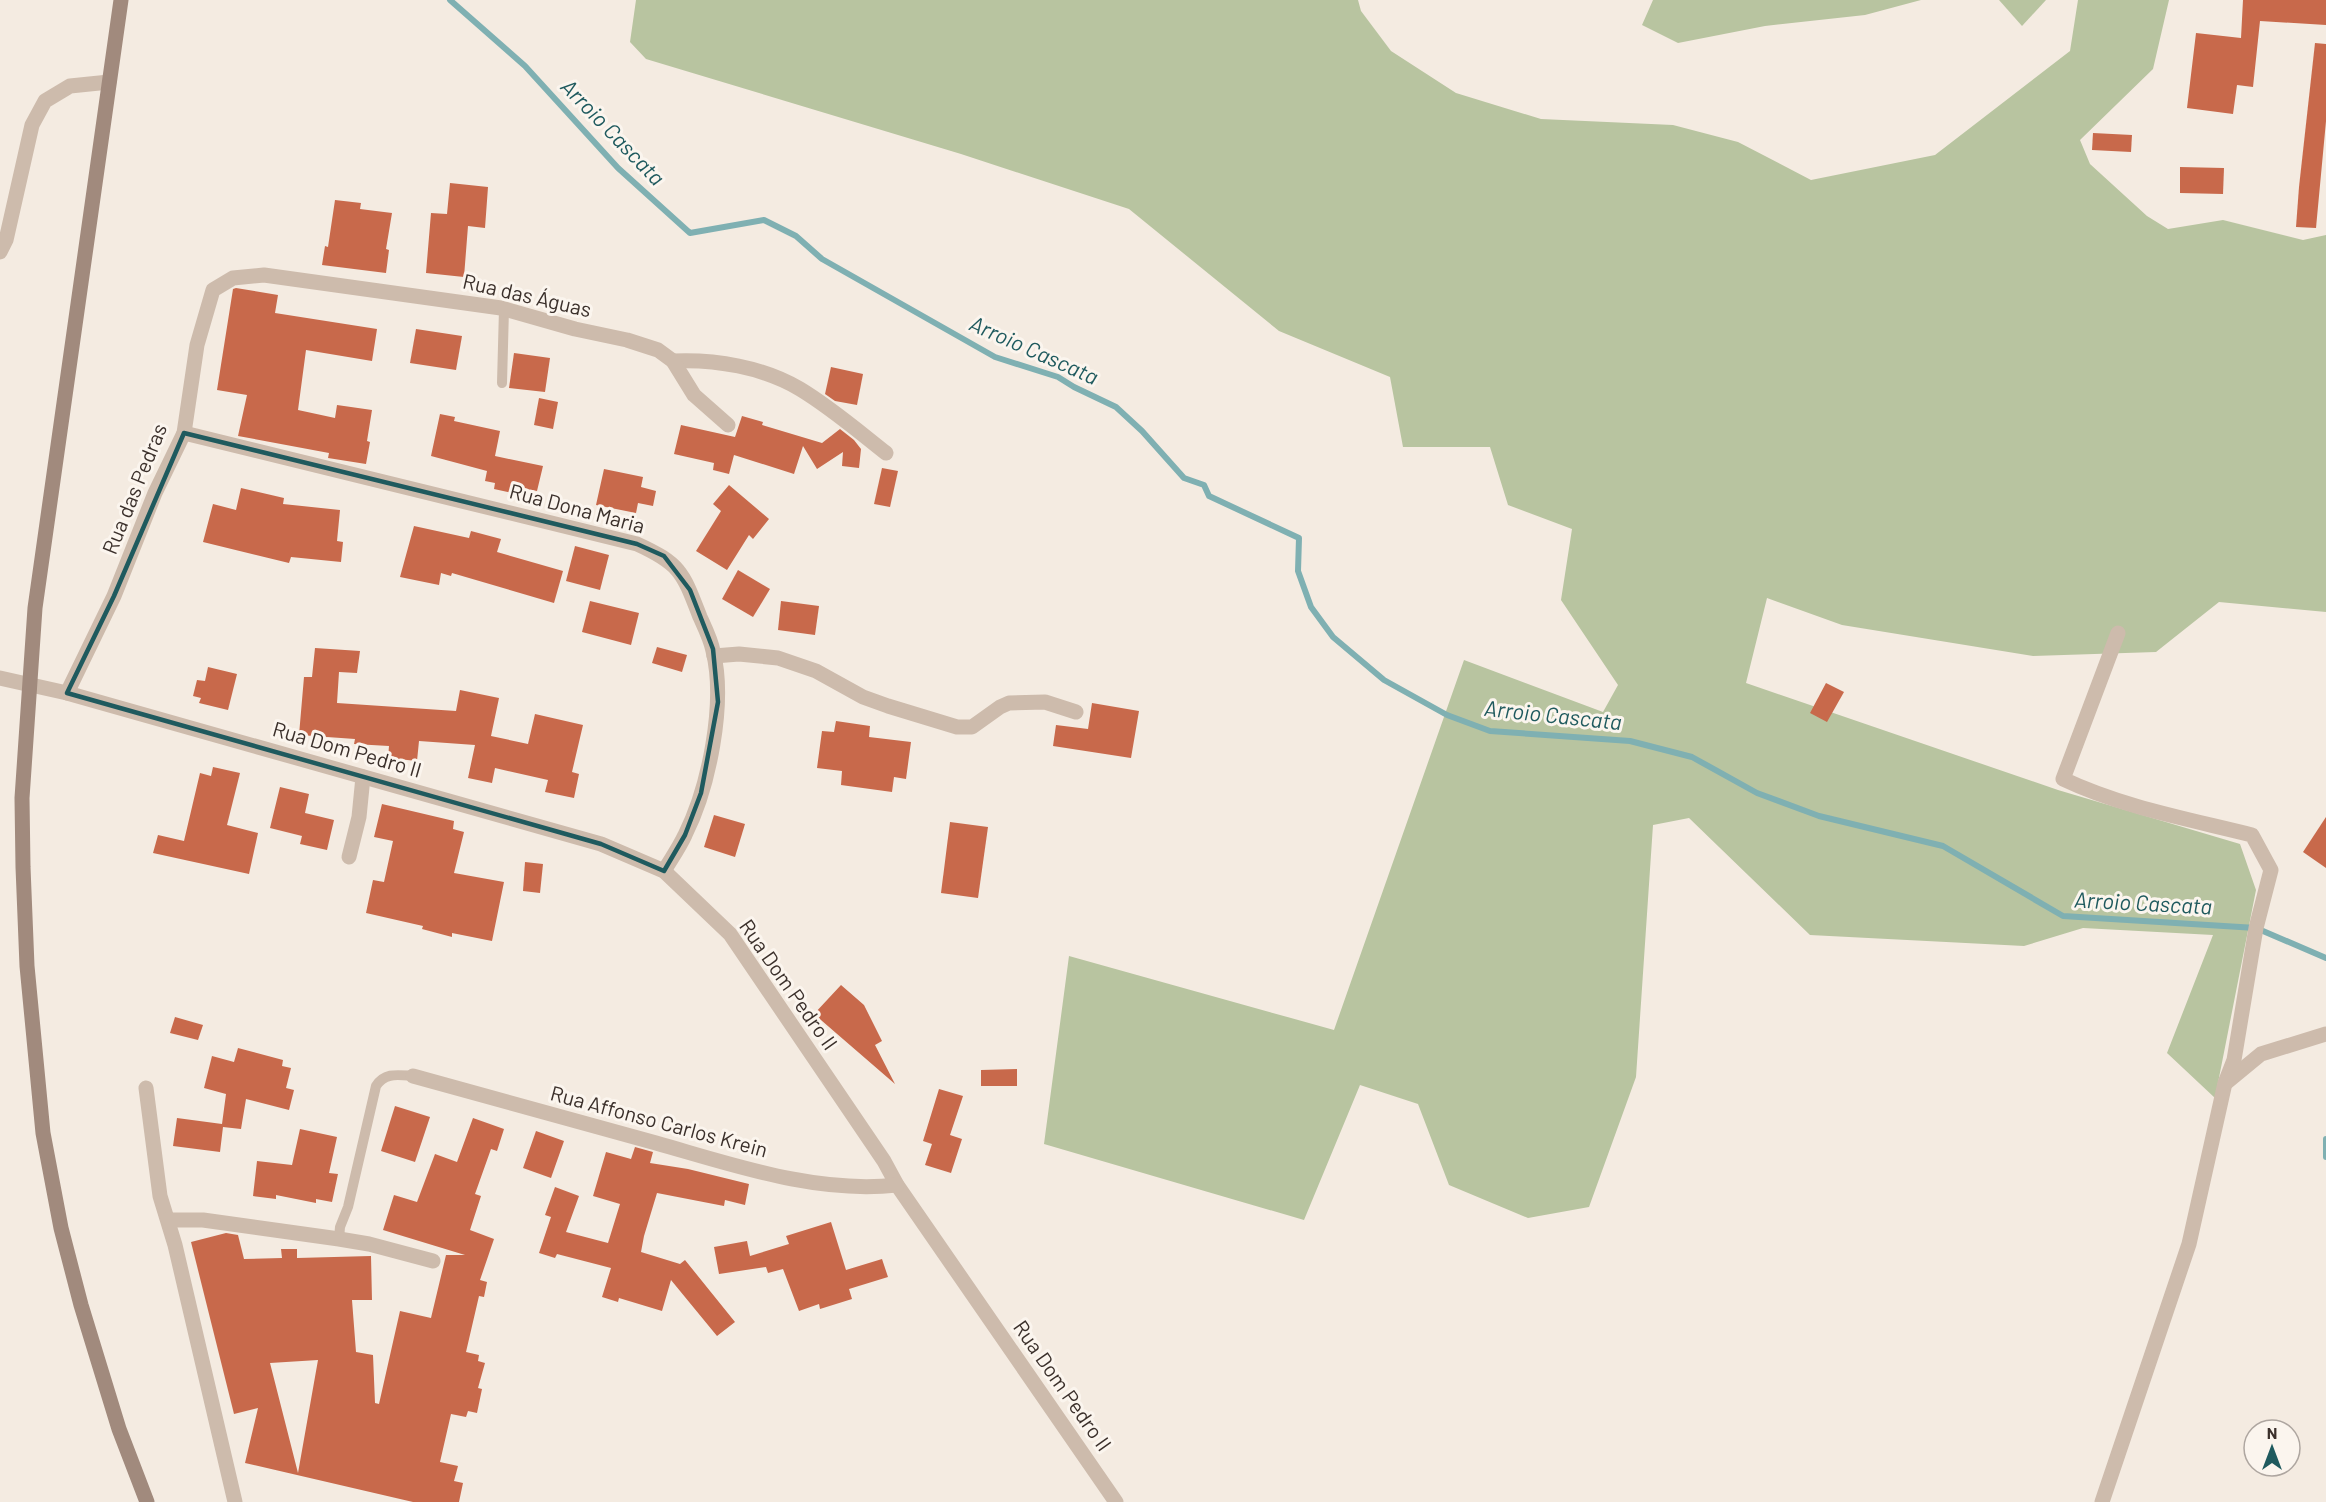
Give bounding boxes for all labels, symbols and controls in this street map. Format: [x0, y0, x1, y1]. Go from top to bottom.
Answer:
water label: Arroio Cascata [556, 73, 671, 190]
street label: Rua das Águas [461, 268, 594, 321]
water label: Arroio Cascata [966, 309, 1103, 389]
street label: Rua das Pedras [96, 419, 171, 557]
street label: Rua Dona Maria [507, 477, 648, 538]
water label: Arroio Cascata [1483, 694, 1623, 734]
street label: Rua Dom Pedro II [270, 715, 425, 782]
water label: Arroio Cascata [2073, 885, 2213, 919]
street label: Rua Dom Pedro II [735, 914, 844, 1054]
street label: Rua Affonso Carlos Krein [548, 1080, 771, 1162]
street label: Rua Dom Pedro II [1009, 1315, 1118, 1455]
north arrow [2242, 1418, 2302, 1478]
text: N [2267, 1423, 2277, 1442]

